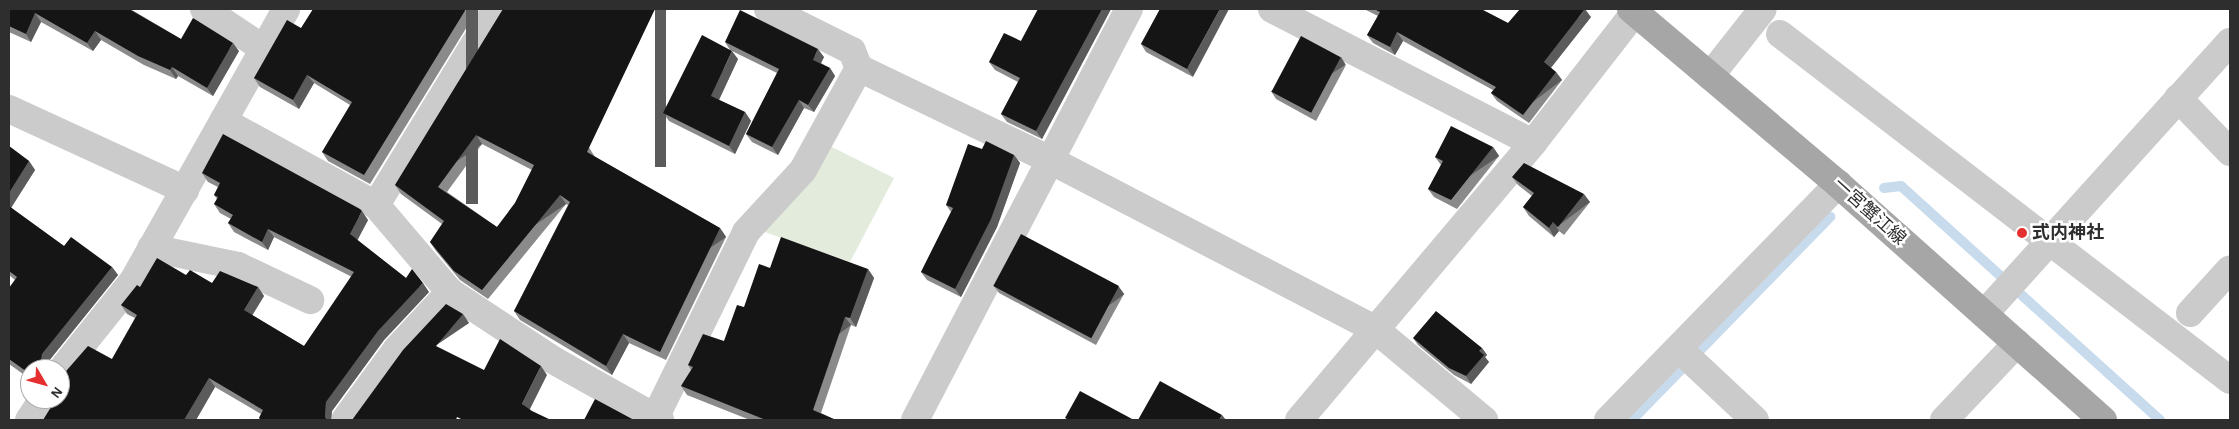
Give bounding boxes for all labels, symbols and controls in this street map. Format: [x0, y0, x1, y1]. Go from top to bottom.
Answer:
street label: 一宮蟹江線 [1828, 174, 1910, 250]
place label: 式内神社 [2032, 222, 2104, 244]
marker: 式内神社 [2016, 227, 2028, 239]
north arrow [20, 359, 70, 409]
text: N [48, 384, 65, 401]

